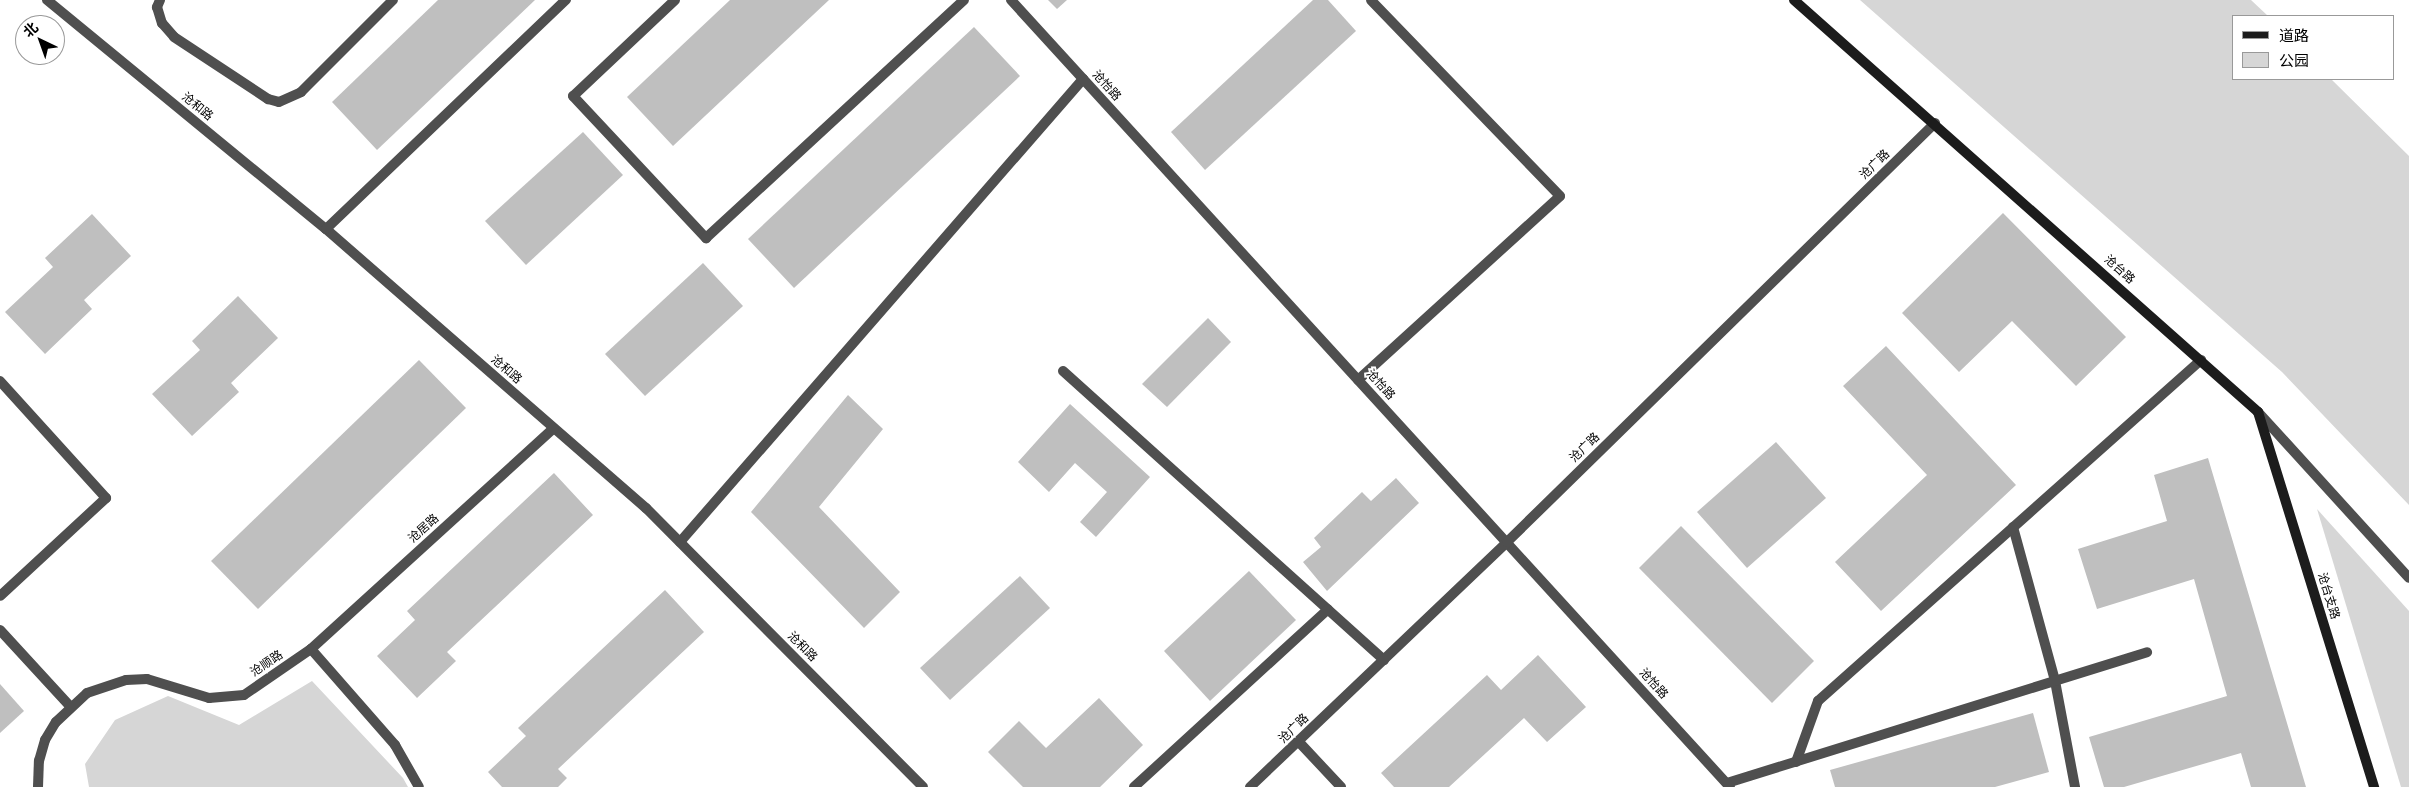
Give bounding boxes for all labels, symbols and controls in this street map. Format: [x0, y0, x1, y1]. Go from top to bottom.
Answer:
north arrow [15, 15, 65, 65]
legend [2232, 15, 2394, 80]
text: 北 [20, 19, 41, 40]
text: 道路 [2279, 27, 2309, 44]
text: 公园 [2279, 52, 2309, 69]
street label: 沧怡路 [1089, 68, 1123, 104]
street label: 沧和路 [178, 90, 216, 124]
street label: 沧广路 [1857, 147, 1893, 183]
street label: 沧台路 [2101, 253, 2137, 287]
street label: 沧和路 [488, 353, 524, 387]
street label: 沧怡路 [1363, 367, 1397, 403]
street label: 沧广路 [1567, 430, 1603, 466]
street label: 沧居路 [406, 512, 442, 546]
street label: 沧台支路 [2314, 571, 2342, 621]
street label: 沧和路 [784, 629, 820, 665]
street label: 沧顺路 [248, 648, 286, 680]
street label: 沧怡路 [1636, 666, 1670, 702]
street label: 沧广路 [1276, 711, 1312, 747]

